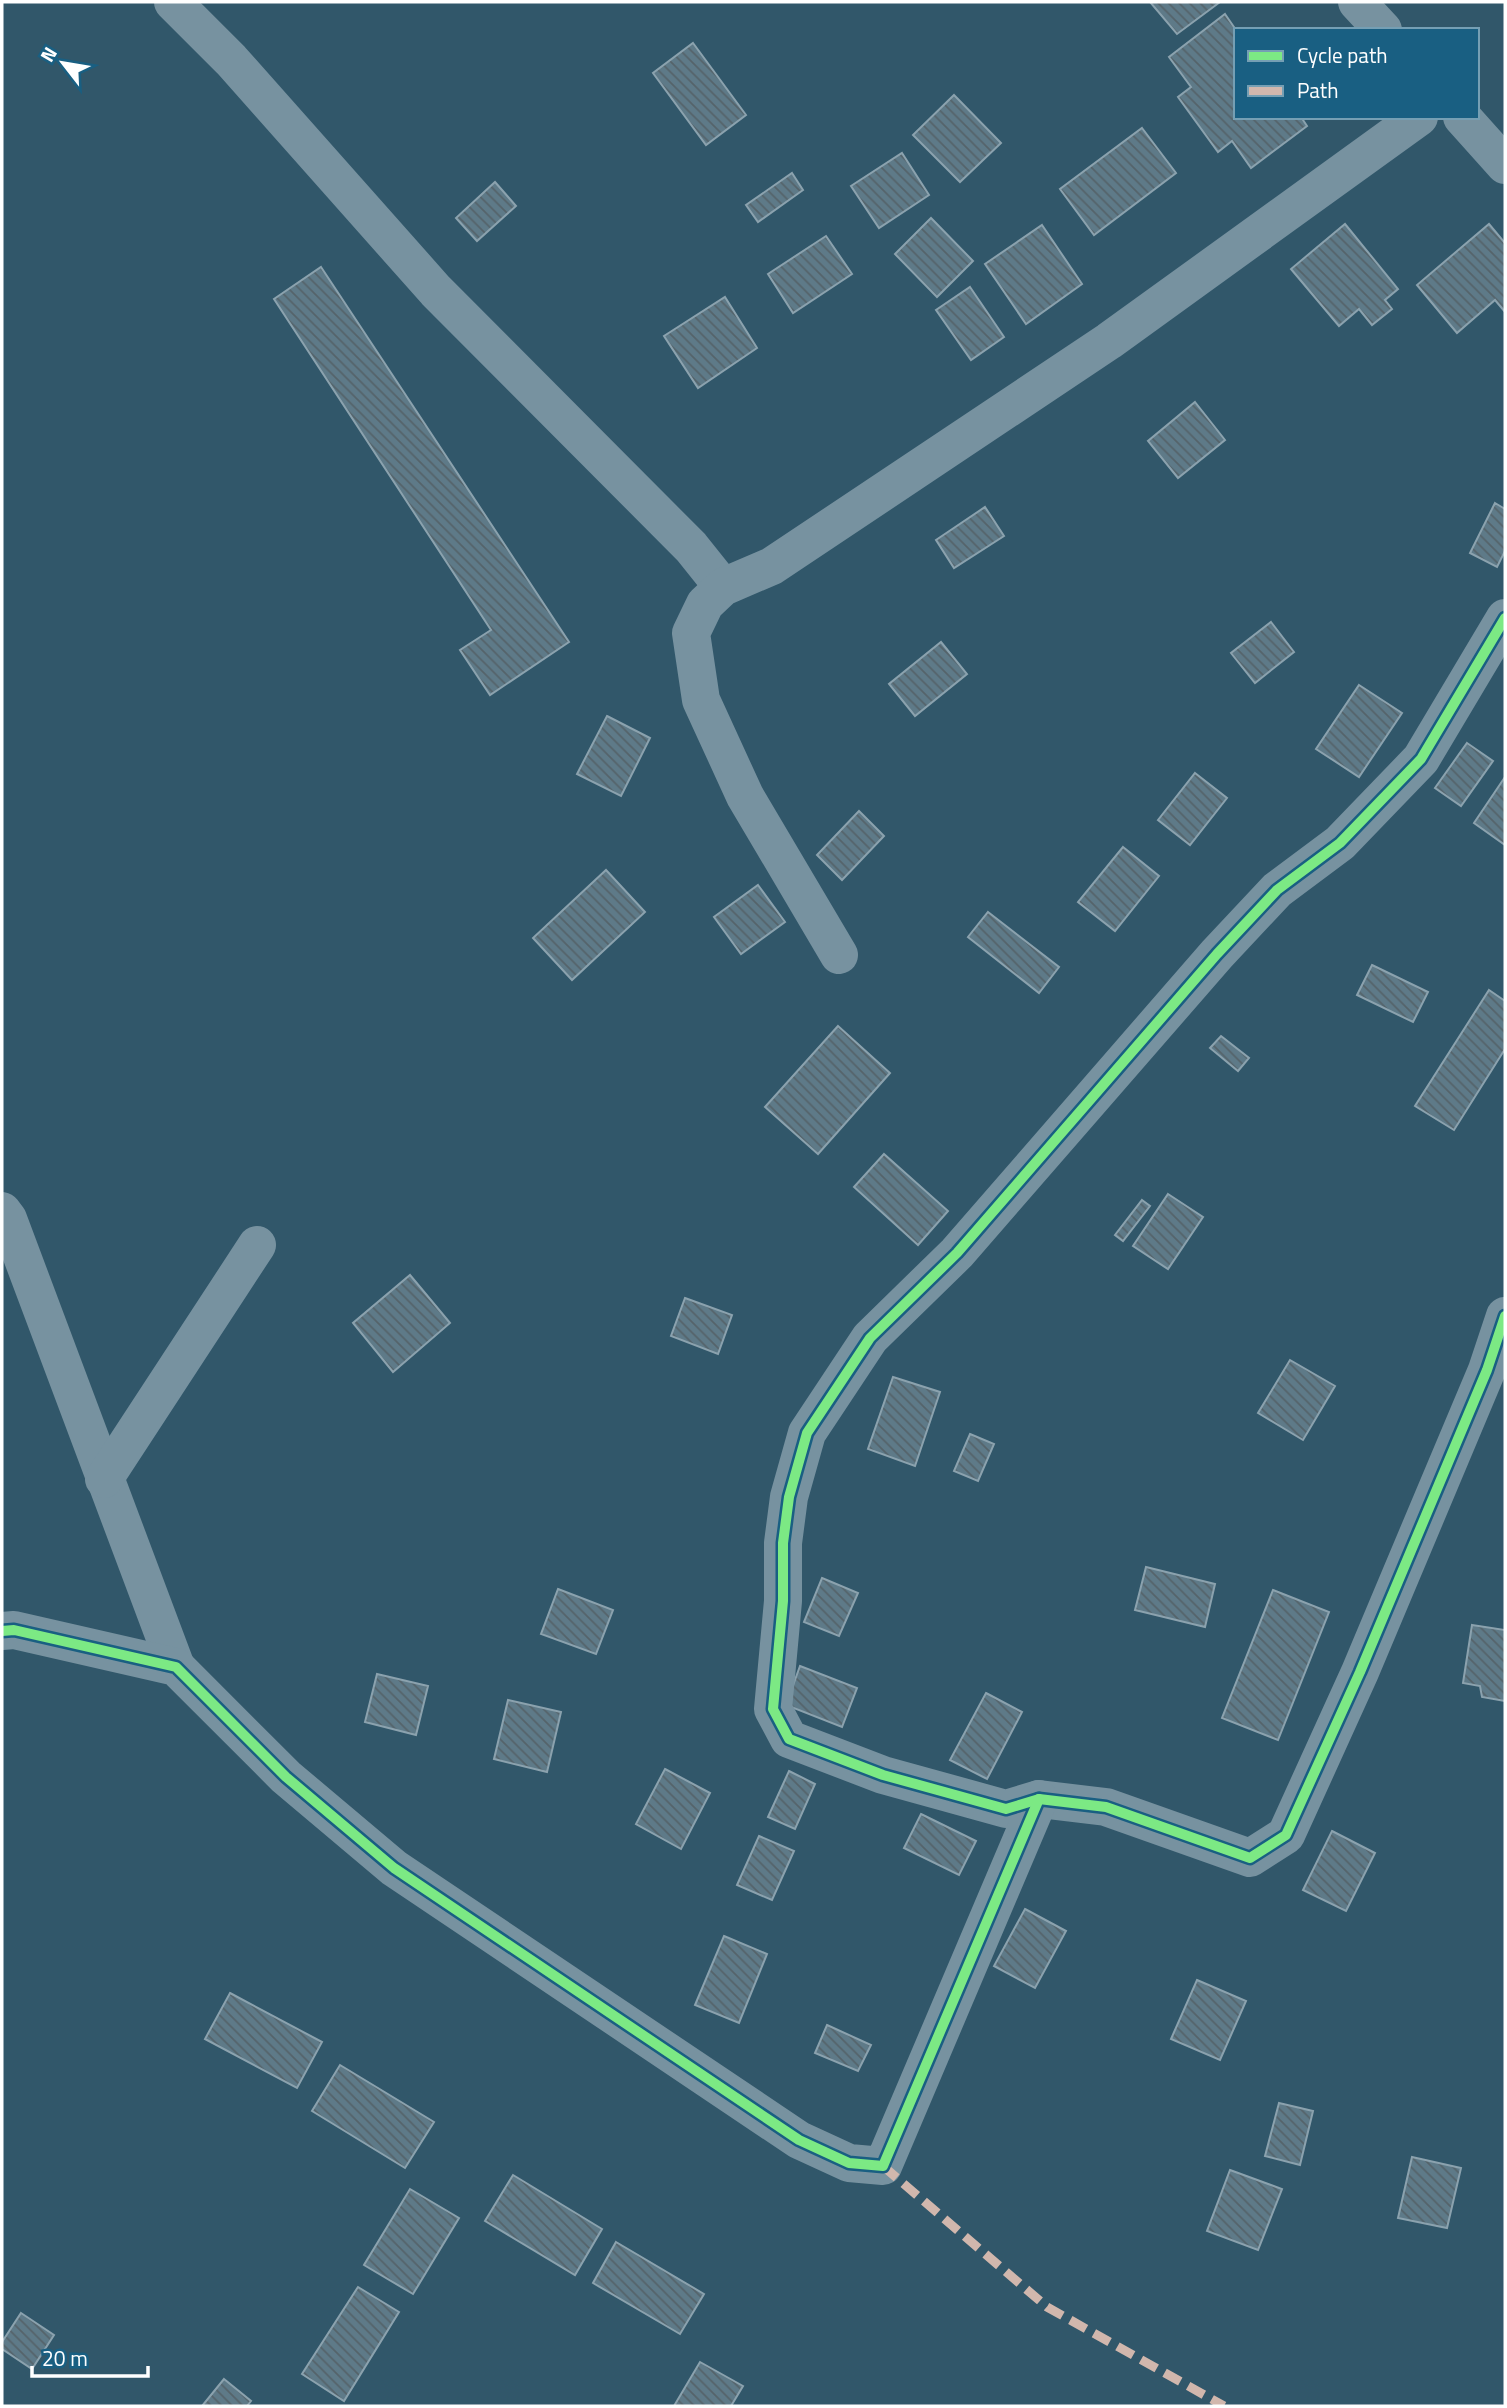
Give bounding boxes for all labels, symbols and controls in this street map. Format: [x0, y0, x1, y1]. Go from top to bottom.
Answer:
north arrow [28, 28, 98, 98]
legend [1234, 28, 1479, 119]
text: Cycle path [1297, 39, 1388, 71]
text: N [32, 41, 64, 67]
text: Path [1297, 74, 1339, 106]
scale bar [32, 2334, 147, 2378]
text: 20 m [42, 2342, 88, 2374]

